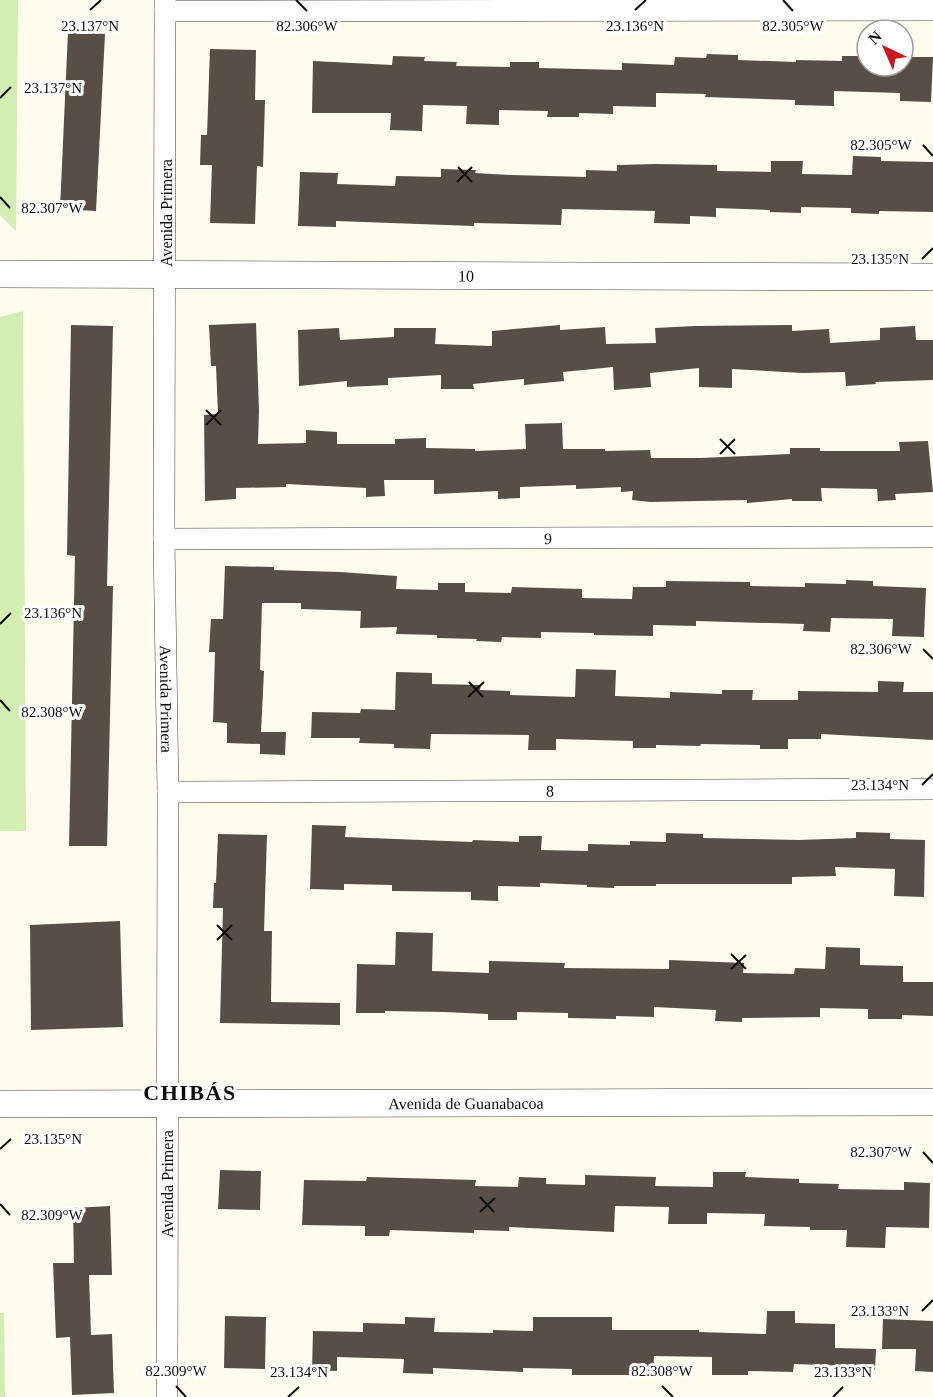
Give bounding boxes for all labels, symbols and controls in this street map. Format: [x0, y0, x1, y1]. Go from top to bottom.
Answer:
text: 23.137°N [61, 18, 119, 34]
text: 82.306°W [276, 18, 339, 34]
text: 23.136°N [606, 18, 664, 34]
text: 82.305°W [762, 18, 825, 34]
north arrow [855, 18, 915, 78]
text: N [865, 27, 885, 48]
text: 23.137°N [24, 80, 82, 96]
text: 82.305°W [850, 137, 913, 153]
street label: Avenida Primera [158, 159, 175, 267]
text: 82.307°W [21, 200, 84, 216]
text: 23.135°N [851, 251, 909, 267]
street label: 10 [458, 267, 474, 284]
street label: 9 [544, 529, 552, 547]
text: 23.136°N [24, 605, 82, 621]
text: 82.306°W [850, 641, 913, 657]
street label: Avenida Primera [157, 645, 176, 753]
text: 82.308°W [21, 704, 84, 720]
text: 23.134°N [851, 777, 909, 793]
street label: 8 [546, 782, 554, 799]
district label: CHIBÁS [143, 1080, 237, 1105]
street label: Avenida de Guanabacoa [388, 1094, 544, 1112]
street label: Avenida Primera [159, 1130, 176, 1238]
text: 23.135°N [24, 1131, 82, 1147]
text: 82.307°W [850, 1144, 913, 1160]
text: 82.309°W [21, 1207, 84, 1223]
text: 23.133°N [851, 1303, 909, 1319]
text: 82.309°W [145, 1363, 208, 1379]
text: 82.308°W [631, 1363, 694, 1379]
text: 23.134°N [270, 1364, 328, 1380]
text: 23.133°N [814, 1364, 872, 1380]

